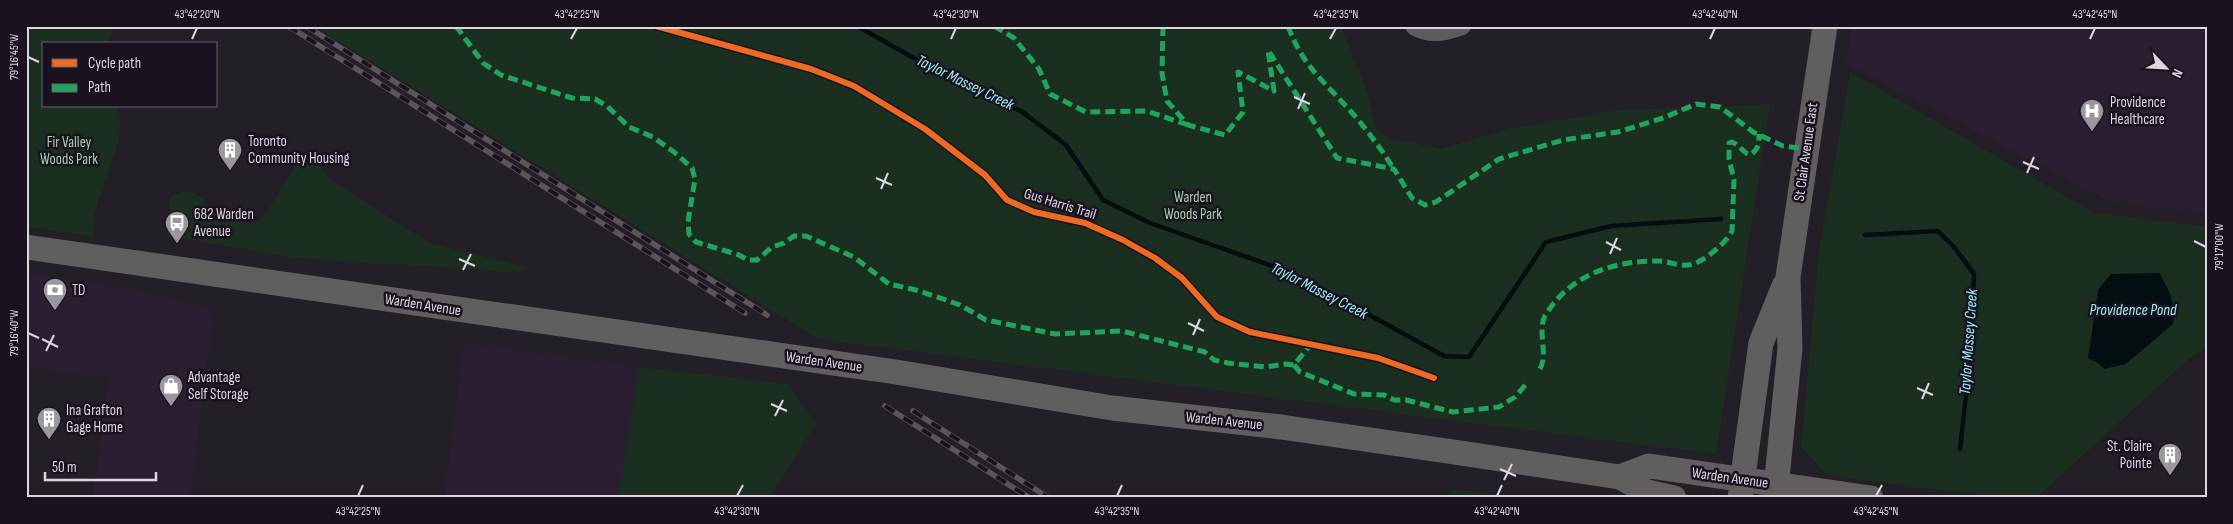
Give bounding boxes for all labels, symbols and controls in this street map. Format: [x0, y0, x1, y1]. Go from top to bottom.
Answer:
text: 43°42'20"N [174, 7, 220, 22]
text: 43°42'25"N [555, 7, 599, 22]
text: 43°42'30"N [933, 7, 979, 22]
text: 43°42'35"N [1314, 7, 1358, 22]
text: 43°42'40"N [1692, 7, 1738, 22]
text: 43°42'45"N [2073, 7, 2117, 22]
text: 79°16'45"W [7, 34, 22, 80]
legend [42, 42, 218, 108]
north arrow [2140, 42, 2190, 92]
water label: Taylor Massey Creek [913, 51, 1018, 115]
text: Cycle path [88, 54, 141, 73]
text: N [2168, 66, 2187, 80]
text: Path [88, 78, 111, 97]
place label: Providence Healthcare [2110, 93, 2166, 129]
hospital icon: Providence Healthcare [2079, 98, 2105, 132]
street label: St Clair Avenue East [1790, 101, 1822, 203]
place label: Toronto Community Housing [248, 132, 350, 168]
park label: Fir Valley Woods Park [40, 133, 98, 169]
building icon: Toronto Community Housing [217, 137, 243, 171]
street label: Gus Harris Trail [1022, 184, 1098, 224]
park label: Warden Woods Park [1164, 188, 1222, 224]
place label: 682 Warden Avenue [193, 205, 254, 241]
bus stop icon: 682 Warden Avenue [164, 210, 190, 244]
text: 79°17'00"W [2212, 223, 2227, 270]
water label: Taylor Massey Creek [1267, 258, 1372, 324]
bank icon: TD [42, 277, 68, 311]
place label: TD [72, 281, 85, 300]
water label: Taylor Massey Creek [1956, 287, 1982, 396]
street label: Warden Avenue [384, 290, 462, 320]
water label: Providence Pond [2089, 301, 2177, 320]
text: 79°16'40"W [7, 309, 22, 356]
street label: Warden Avenue [785, 347, 863, 377]
place label: Advantage Self Storage [187, 368, 249, 404]
shop icon: Advantage Self Storage [158, 373, 184, 407]
place label: Ina Grafton Gage Home [66, 401, 123, 437]
building icon: Ina Grafton Gage Home [36, 406, 62, 440]
street label: Warden Avenue [1185, 408, 1263, 434]
place label: St. Claire Pointe [2107, 437, 2152, 473]
building icon: St. Claire Pointe [2157, 442, 2183, 476]
scale bar [45, 449, 156, 481]
text: 50 m [52, 458, 77, 477]
street label: Warden Avenue [1691, 463, 1769, 493]
text: 43°42'25"N [336, 504, 380, 519]
text: 43°42'30"N [714, 504, 760, 519]
text: 43°42'35"N [1095, 504, 1139, 519]
text: 43°42'40"N [1474, 504, 1520, 519]
text: 43°42'45"N [1854, 504, 1898, 519]

